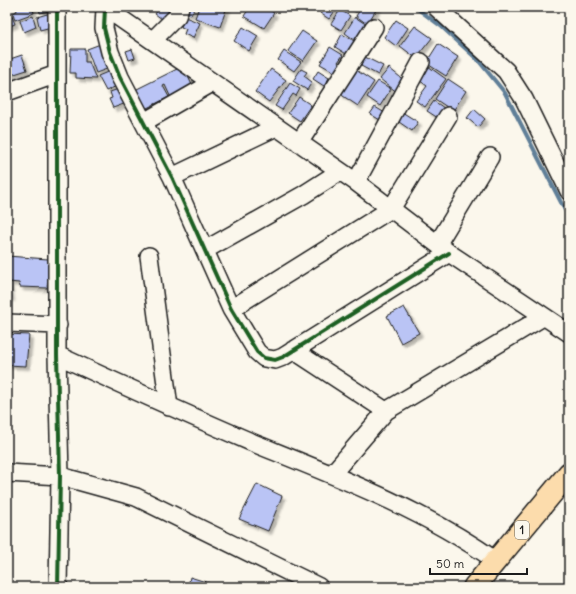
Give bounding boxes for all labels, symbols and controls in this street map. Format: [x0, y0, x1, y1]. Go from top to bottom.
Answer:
road number: 1 [515, 521, 529, 539]
scale bar [430, 550, 527, 576]
text: 50 m [436, 556, 465, 571]

